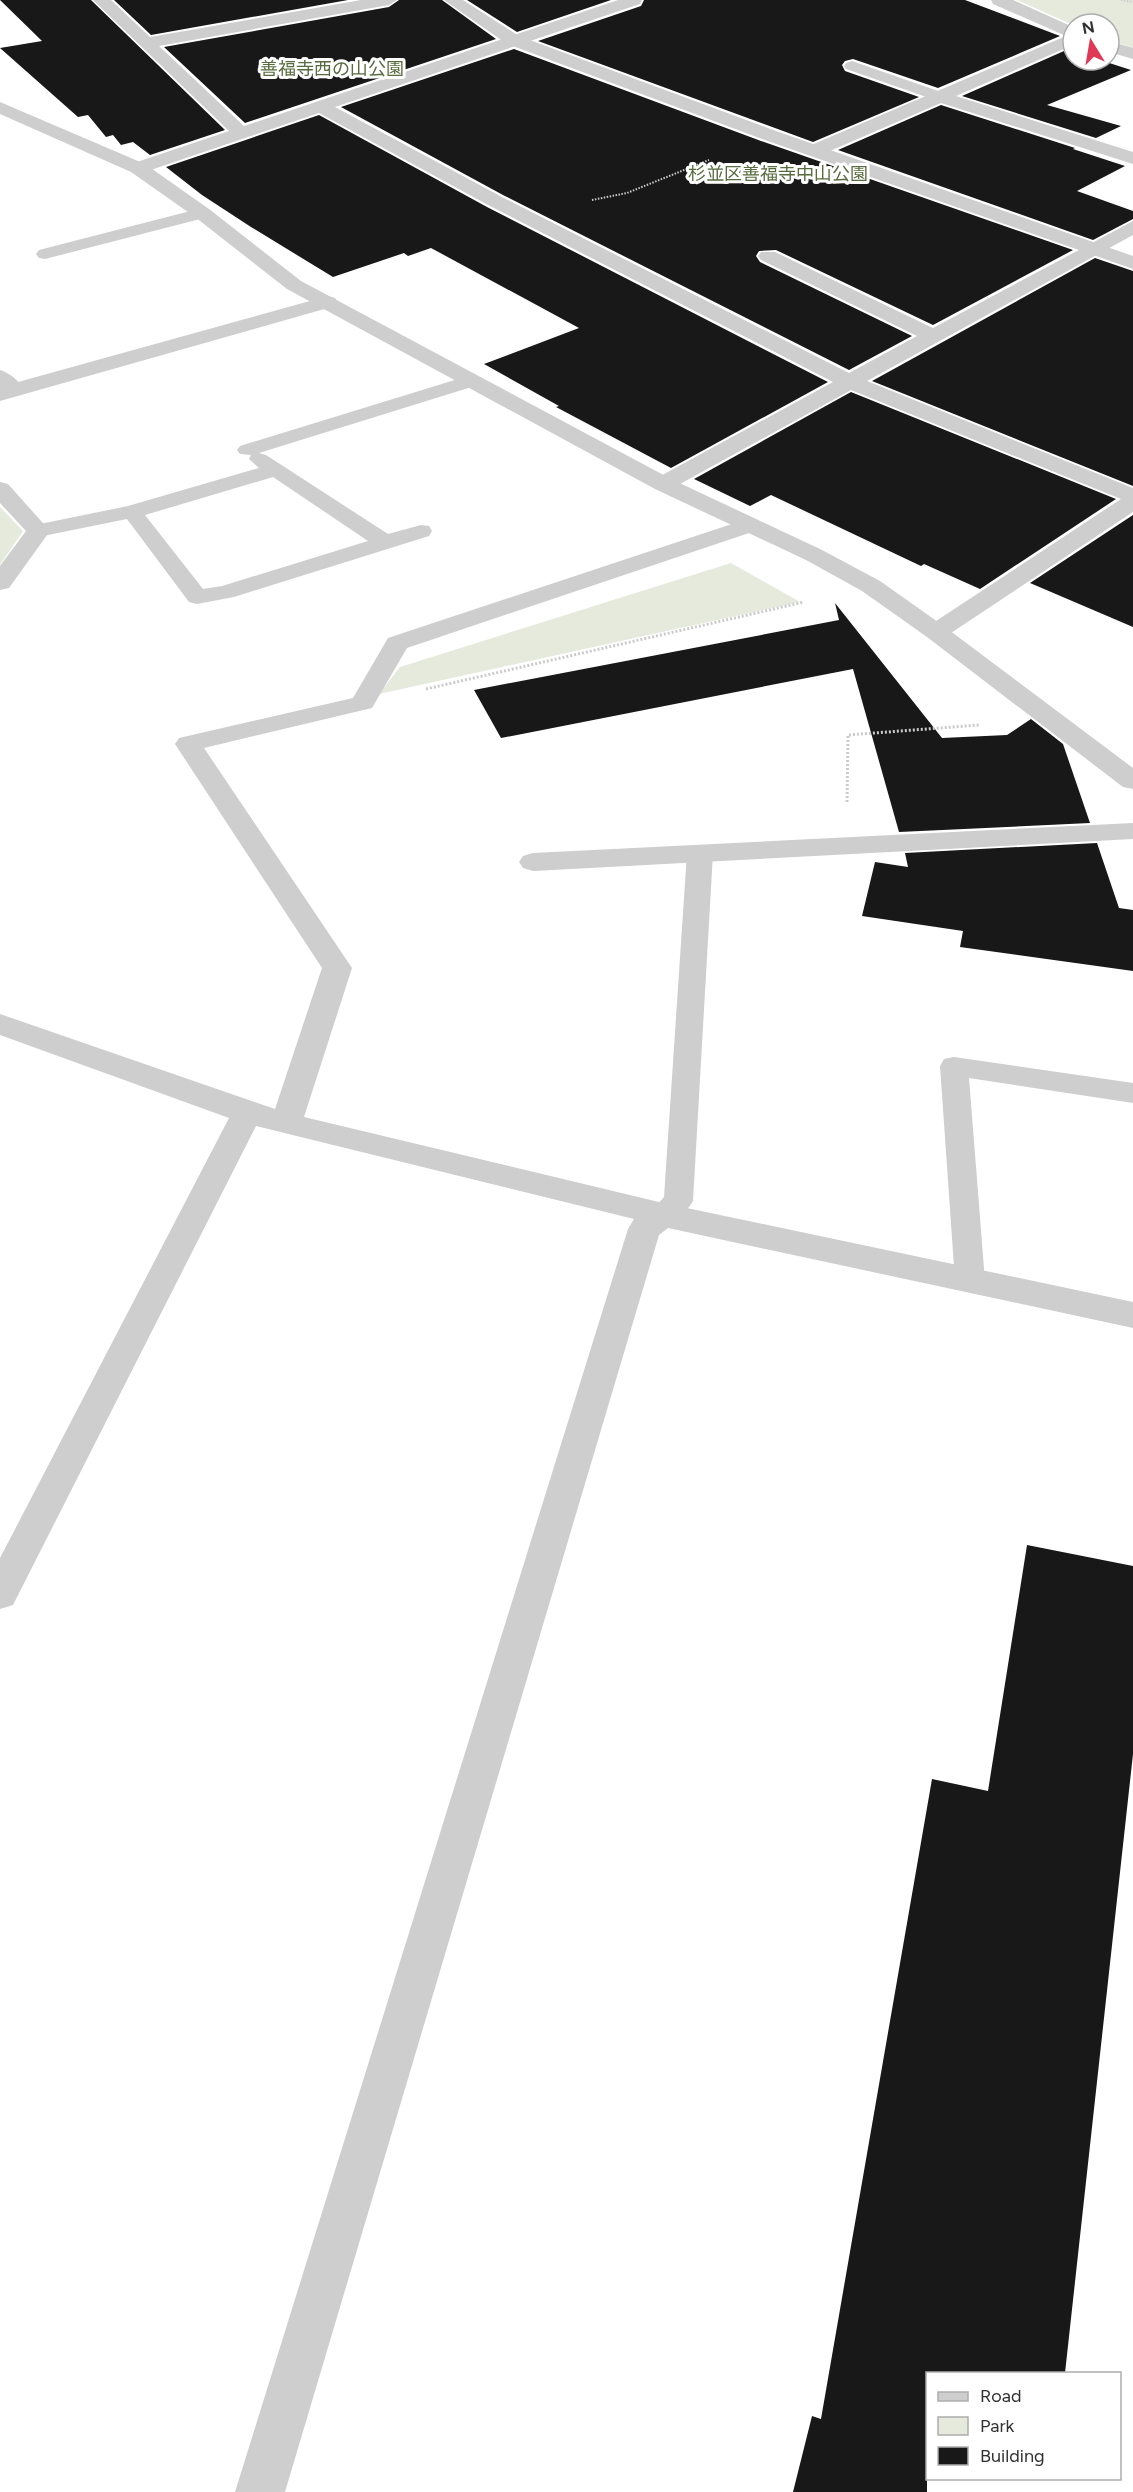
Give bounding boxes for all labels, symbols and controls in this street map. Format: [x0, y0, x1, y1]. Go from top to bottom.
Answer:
north arrow [1061, 12, 1121, 72]
text: N [1080, 17, 1096, 38]
park label: 善福寺西の山公園 [260, 58, 404, 80]
park label: 杉並区善福寺中山公園 [688, 163, 868, 185]
legend [926, 2372, 1121, 2480]
text: Road [980, 2385, 1021, 2407]
text: Park [980, 2415, 1015, 2437]
text: Building [980, 2445, 1045, 2467]

